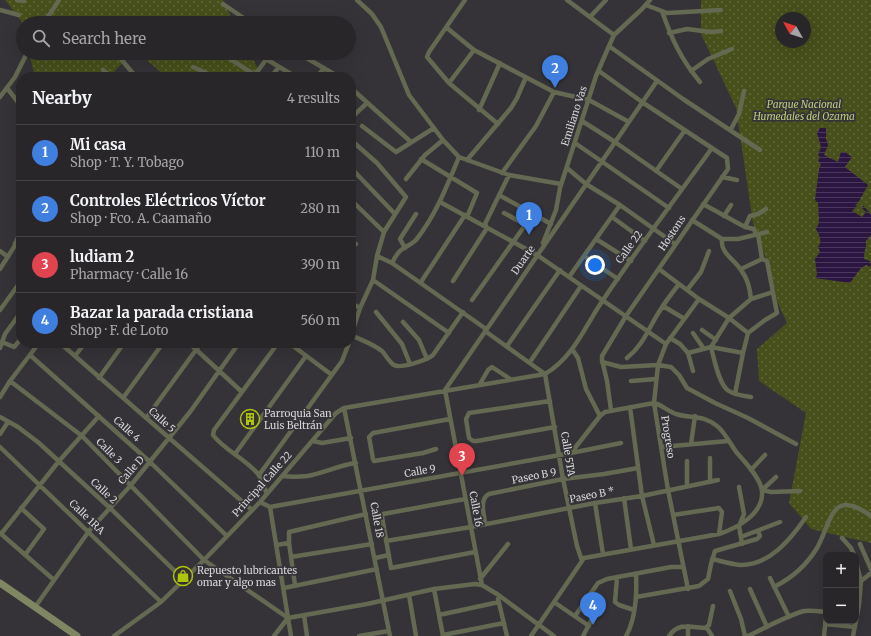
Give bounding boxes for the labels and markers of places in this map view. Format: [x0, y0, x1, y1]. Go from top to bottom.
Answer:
pin: 2 [542, 55, 568, 88]
pin: 1 [516, 202, 542, 235]
place label: Parroquia San Luis Beltrán [264, 407, 332, 432]
building icon: Parroquia San Luis Beltrán [239, 408, 261, 430]
pin: 3 [449, 443, 475, 476]
place label: Repuesto lubricantes omar y algo mas [197, 564, 297, 589]
shop icon: Repuesto lubricantes omar y algo mas [172, 565, 194, 587]
pin: 4 [580, 592, 606, 625]

